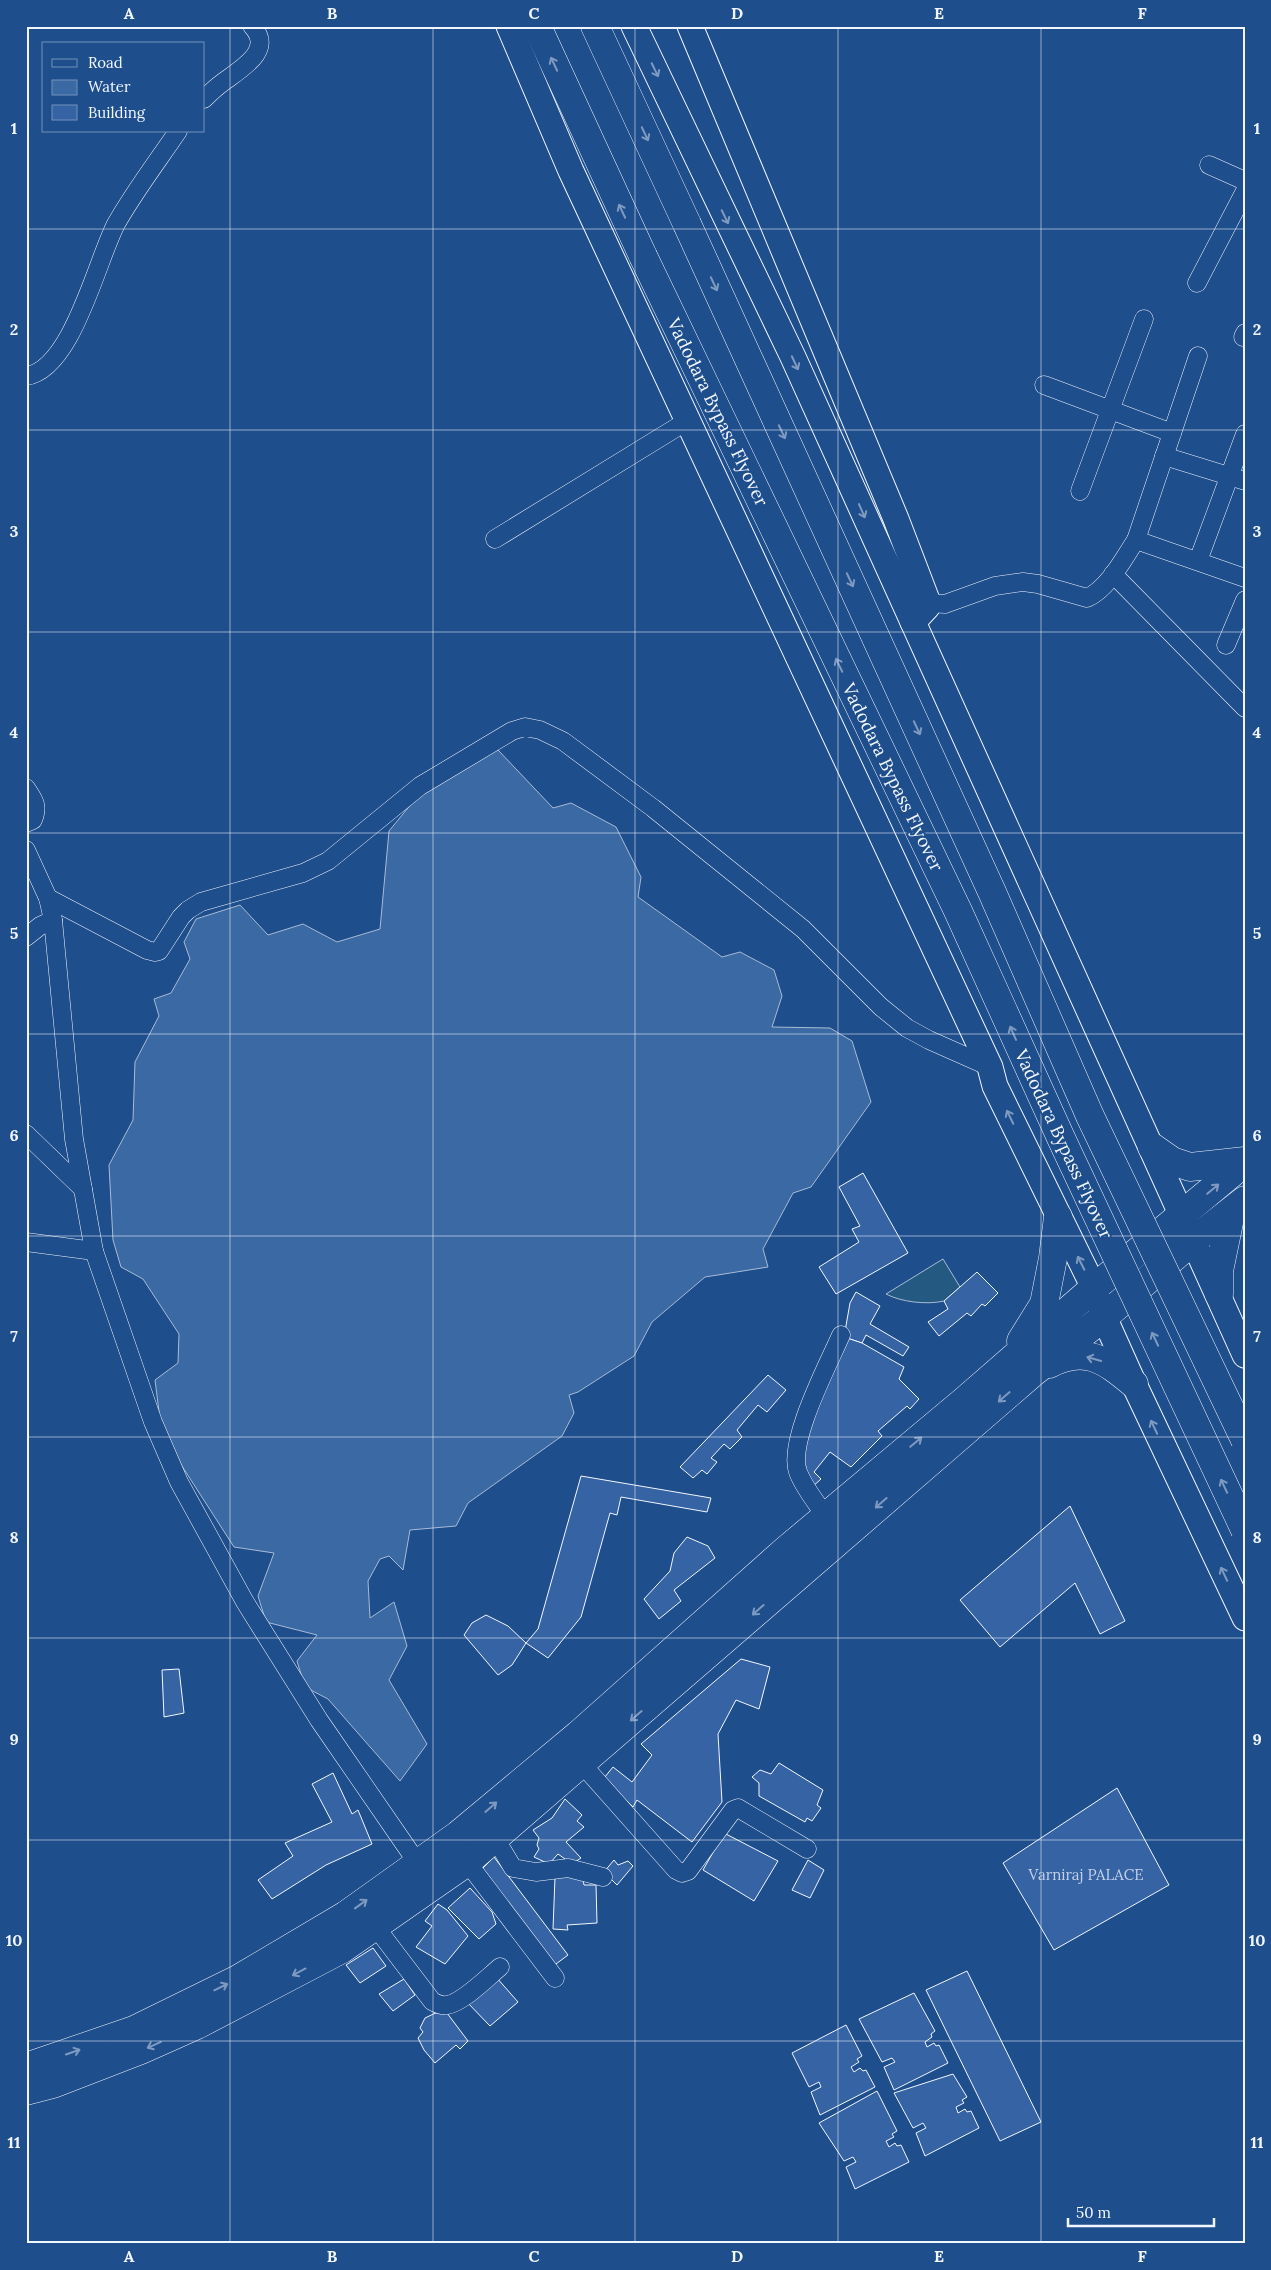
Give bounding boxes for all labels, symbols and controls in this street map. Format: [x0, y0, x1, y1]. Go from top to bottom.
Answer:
text: A [124, 3, 135, 23]
text: B [327, 3, 338, 23]
text: C [528, 3, 540, 23]
text: D [731, 3, 743, 23]
text: E [934, 3, 944, 23]
text: F [1137, 3, 1147, 23]
legend [42, 42, 205, 132]
text: Road [88, 53, 123, 72]
one-way arrow [549, 57, 559, 72]
one-way arrow [651, 62, 660, 77]
text: Water [88, 77, 131, 96]
text: Building [88, 103, 146, 122]
text: 1 [11, 118, 17, 138]
text: 1 [1254, 118, 1260, 138]
one-way arrow [641, 126, 650, 141]
one-way arrow [617, 204, 627, 219]
one-way arrow [721, 209, 730, 224]
one-way arrow [710, 276, 720, 291]
street label: Vadodara Bypass Flyover [662, 313, 774, 510]
text: 2 [10, 319, 18, 339]
text: 2 [1253, 319, 1261, 339]
one-way arrow [791, 355, 801, 370]
one-way arrow [778, 424, 787, 439]
one-way arrow [858, 503, 868, 518]
text: 3 [10, 521, 19, 541]
text: 3 [1253, 521, 1262, 541]
one-way arrow [845, 572, 855, 587]
one-way arrow [834, 657, 844, 672]
street label: Vadodara Bypass Flyover [837, 678, 949, 875]
one-way arrow [913, 720, 923, 735]
text: 4 [10, 722, 19, 742]
text: 4 [1253, 722, 1262, 742]
text: 5 [10, 923, 19, 943]
text: 5 [1253, 923, 1262, 943]
one-way arrow [1008, 1026, 1018, 1041]
street label: Vadodara Bypass Flyover [1010, 1045, 1118, 1243]
one-way arrow [1005, 1110, 1014, 1125]
text: 6 [9, 1125, 19, 1145]
text: 6 [1252, 1125, 1262, 1145]
one-way arrow [1206, 1184, 1219, 1195]
one-way arrow [1076, 1256, 1085, 1271]
text: 7 [10, 1326, 18, 1346]
text: 7 [1253, 1326, 1261, 1346]
one-way arrow [1150, 1332, 1159, 1347]
one-way arrow [1086, 1353, 1102, 1363]
one-way arrow [998, 1391, 1011, 1402]
one-way arrow [1149, 1420, 1158, 1435]
one-way arrow [909, 1436, 922, 1447]
one-way arrow [1219, 1479, 1229, 1494]
one-way arrow [875, 1498, 888, 1509]
text: 8 [9, 1527, 19, 1547]
text: 8 [1252, 1527, 1262, 1547]
one-way arrow [1219, 1567, 1228, 1582]
one-way arrow [752, 1604, 765, 1616]
one-way arrow [629, 1711, 642, 1722]
text: 9 [9, 1729, 19, 1749]
text: 9 [1252, 1729, 1262, 1749]
one-way arrow [484, 1801, 497, 1813]
house number: Varniraj PALACE [1027, 1865, 1144, 1884]
one-way arrow [354, 1899, 368, 1909]
text: 10 [6, 1930, 22, 1950]
text: 10 [1249, 1930, 1265, 1950]
one-way arrow [292, 1967, 307, 1977]
one-way arrow [213, 1982, 228, 1991]
one-way arrow [147, 2040, 162, 2050]
one-way arrow [64, 2047, 80, 2056]
text: 11 [8, 2132, 21, 2152]
text: 11 [1251, 2132, 1264, 2152]
scale bar [1068, 2195, 1215, 2227]
text: 50 m [1076, 2203, 1111, 2222]
text: A [124, 2246, 135, 2266]
text: B [327, 2246, 338, 2266]
text: C [528, 2246, 540, 2266]
text: D [731, 2246, 743, 2266]
text: E [934, 2246, 944, 2266]
text: F [1137, 2246, 1147, 2266]

